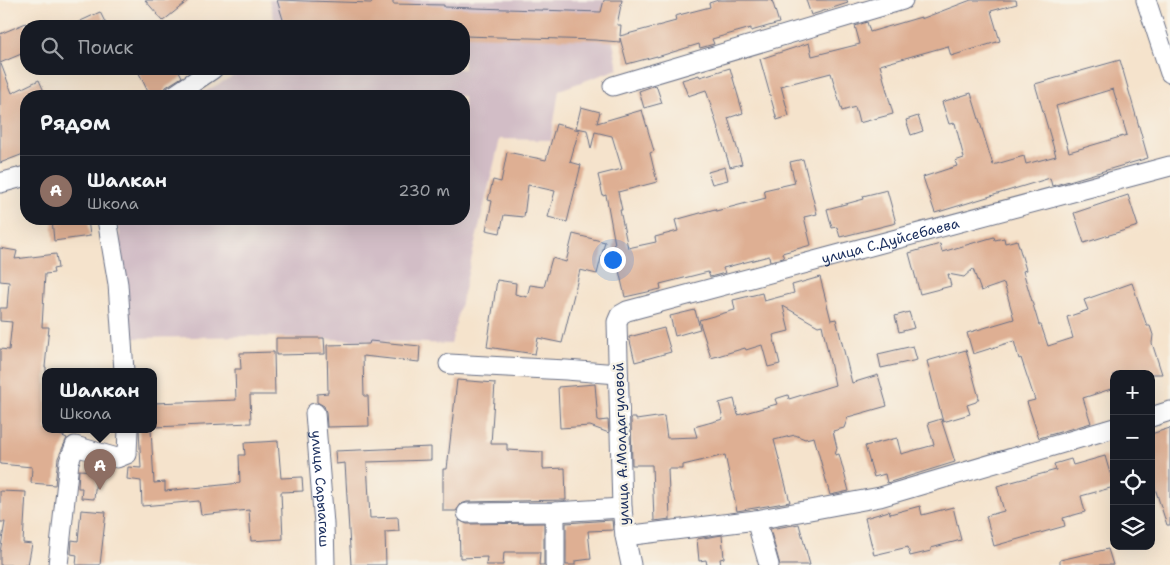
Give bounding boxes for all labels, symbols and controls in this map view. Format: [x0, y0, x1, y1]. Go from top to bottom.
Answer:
search box [20, 20, 470, 75]
icon: search [38, 34, 66, 62]
text: Поиск [78, 35, 133, 60]
text: Рядом [40, 109, 110, 137]
text: Шалкан [87, 168, 167, 193]
text: A [50, 180, 62, 201]
text: 230 m [398, 180, 450, 201]
text: Школа [87, 193, 139, 214]
street label: улица С.Дуйсебаева [819, 214, 961, 268]
your location [600, 247, 626, 273]
street label: улица А.Молдагуловой [609, 362, 633, 526]
popup [42, 368, 157, 433]
map controls [1110, 370, 1155, 550]
button: + [1110, 370, 1155, 415]
text: Шалкан [59, 378, 140, 403]
text: Школа [59, 403, 111, 424]
button: − [1110, 415, 1155, 460]
street label: улица Сарыагаш [307, 430, 334, 547]
pin: A [84, 449, 116, 490]
button: locate [1110, 460, 1155, 505]
button: layers [1110, 505, 1155, 550]

